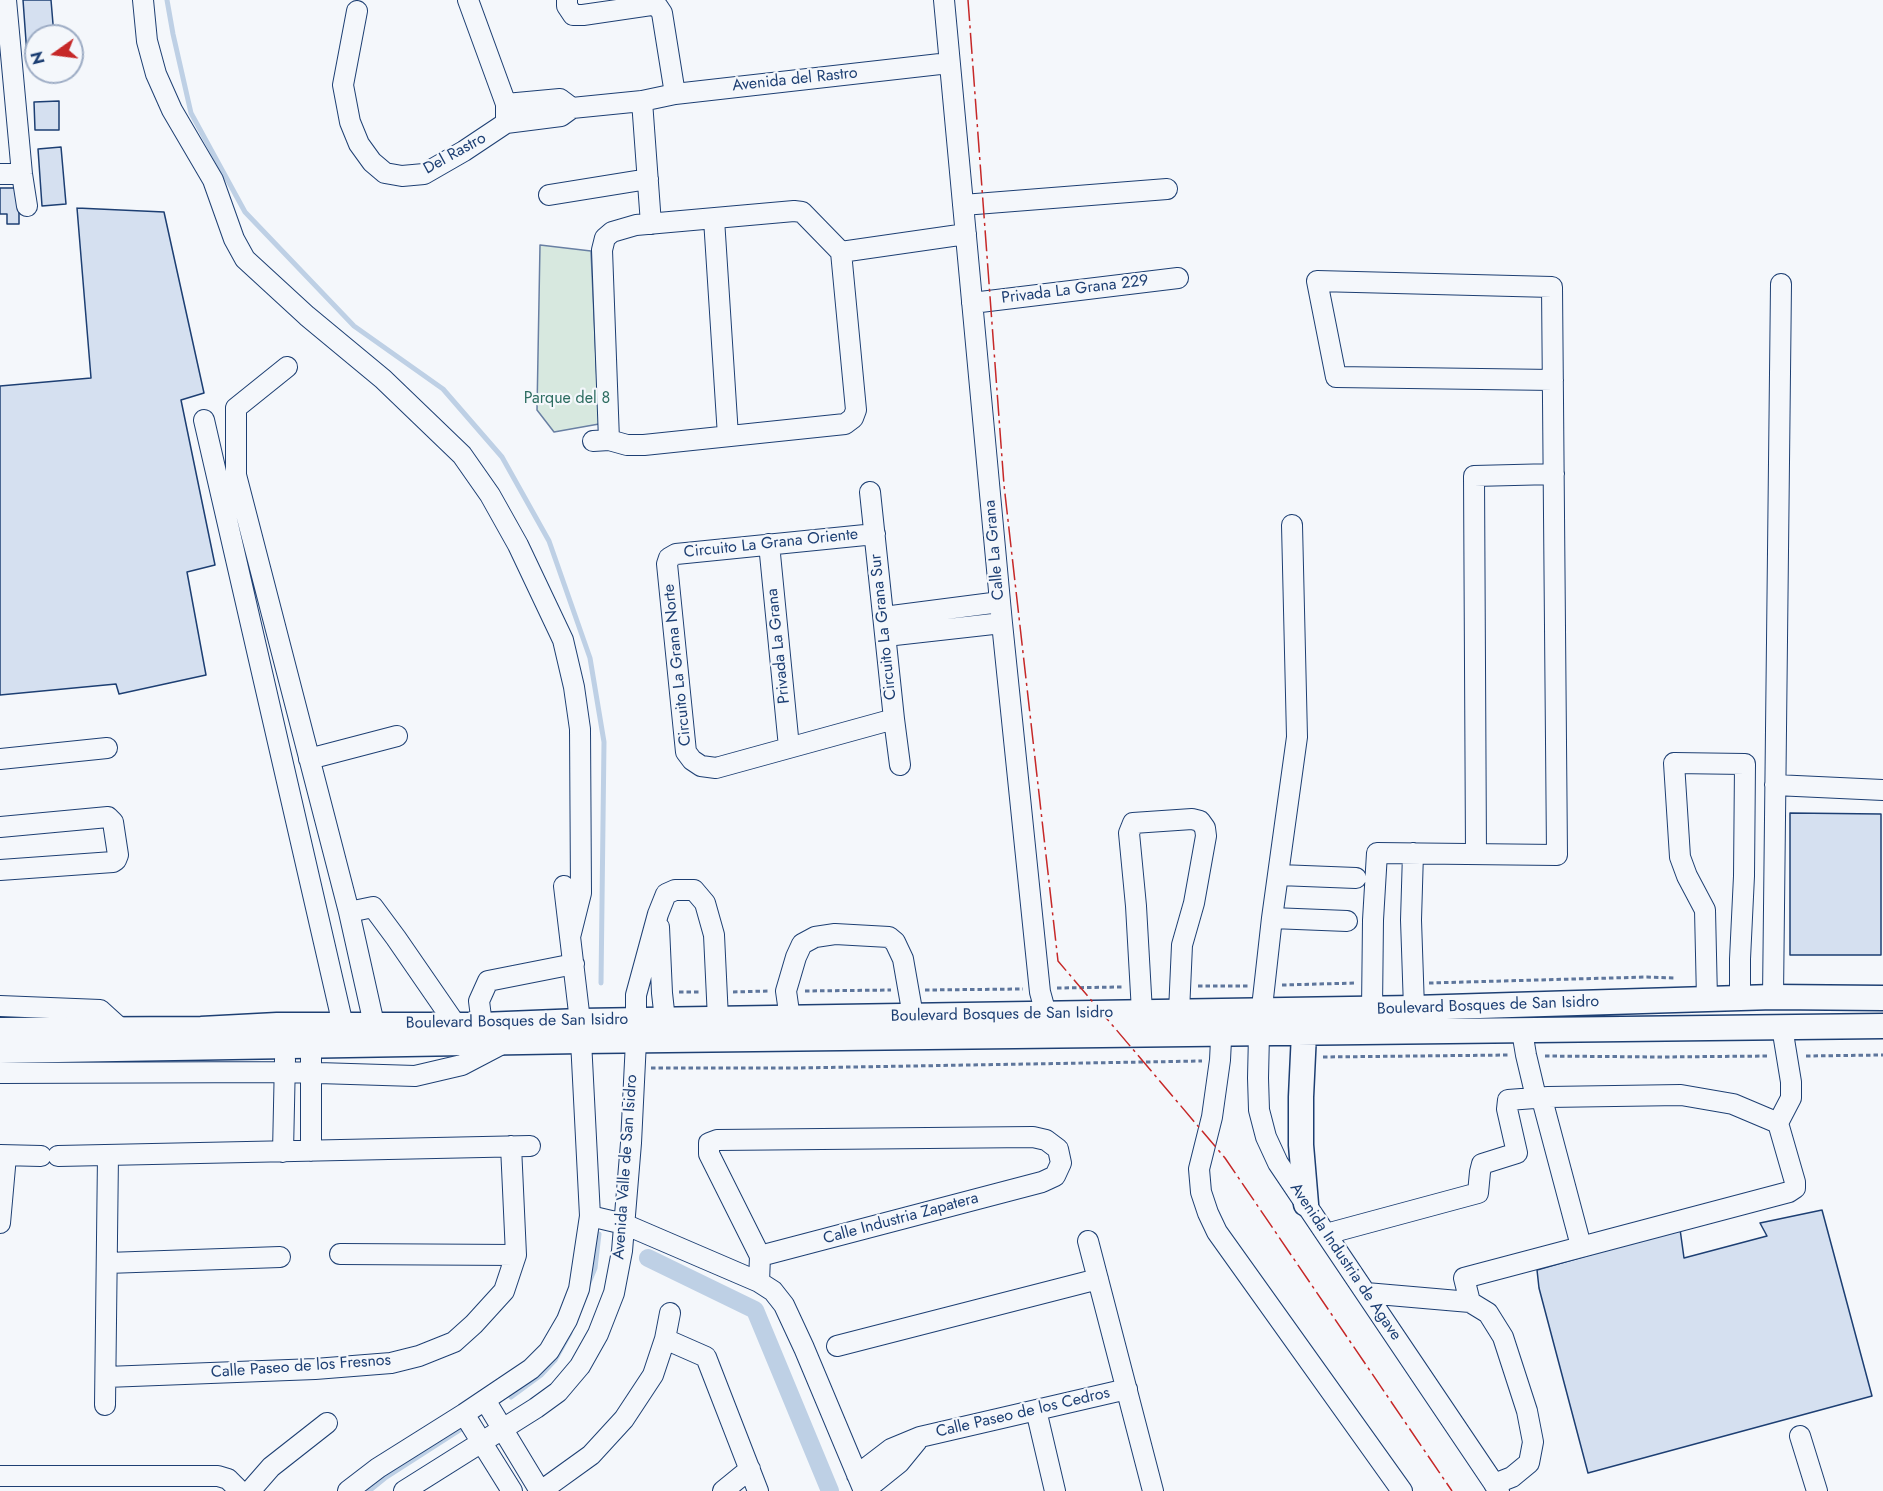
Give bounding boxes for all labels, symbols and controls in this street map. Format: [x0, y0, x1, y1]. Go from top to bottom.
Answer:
north arrow [24, 24, 84, 84]
text: N [25, 49, 51, 67]
street label: Avenida del Rastro [731, 64, 859, 96]
street label: Del Rastro [420, 129, 490, 179]
street label: Privada La Grana 229 [1000, 271, 1150, 309]
park label: Parque del 8 [524, 389, 610, 409]
street label: Calle La Grana [981, 499, 1009, 601]
street label: Circuito La Grana Oriente [683, 525, 859, 563]
street label: Circuito La Grana Sur [867, 553, 901, 701]
street label: Circuito La Grana Norte [660, 583, 696, 747]
street label: Privada La Grana [763, 587, 795, 705]
street label: Boulevard Bosques de San Isidro [1377, 993, 1599, 1019]
street label: Boulevard Bosques de San Isidro [891, 1003, 1113, 1027]
street label: Boulevard Bosques de San Isidro [406, 1010, 628, 1034]
street label: Avenida Valle de San Isidro [610, 1074, 642, 1260]
street label: Avenida Industria de Agave [1285, 1180, 1405, 1344]
street label: Calle Industria Zapatera [821, 1189, 981, 1249]
street label: Calle Paseo de los Fresnos [210, 1351, 392, 1383]
street label: Calle Paseo de los Cedros [934, 1384, 1112, 1442]

